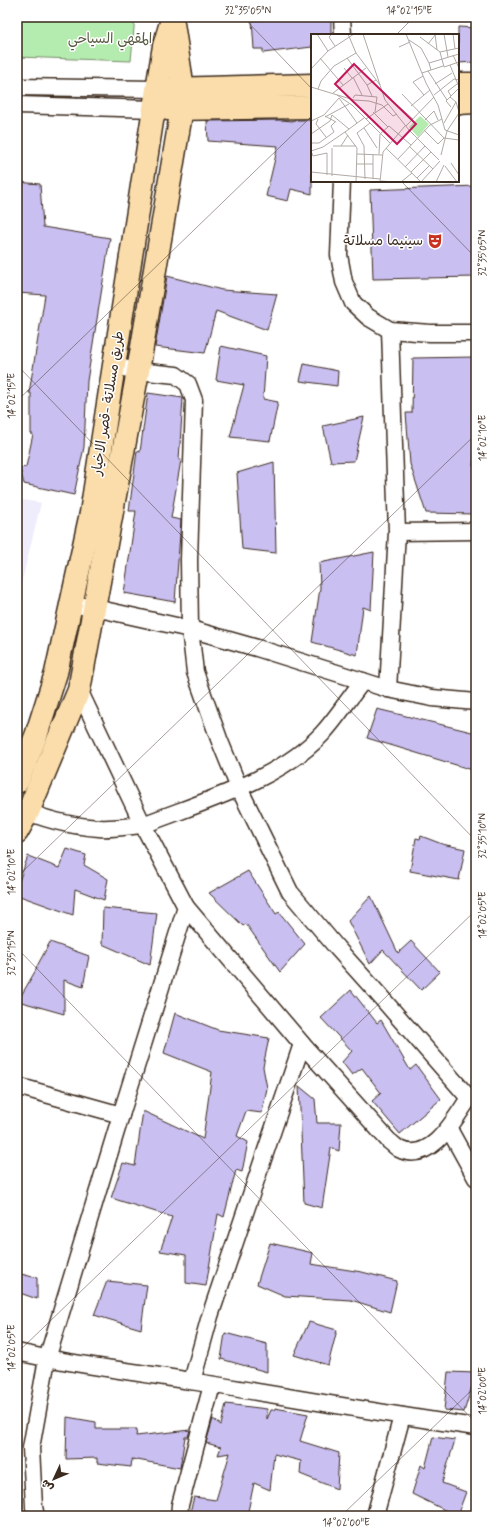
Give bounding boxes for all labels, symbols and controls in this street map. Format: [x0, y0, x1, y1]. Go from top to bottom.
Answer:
text: 32°35'05"N [225, 4, 272, 18]
text: 14°02'15"E [386, 4, 432, 18]
park label: المقهي السياحي [68, 30, 152, 51]
inset map [311, 34, 459, 182]
text: 32°35'05"N [476, 229, 490, 276]
place label: سينيما مسلاتة [343, 232, 423, 250]
theatre icon: سينيما مسلاتة [426, 232, 444, 250]
street label: طريق مسلاتة -قصر الاخيار [88, 330, 128, 477]
text: 14°02'15"E [5, 373, 19, 419]
text: 14°02'10"E [476, 415, 490, 461]
text: 32°35'10"N [476, 813, 490, 859]
text: 14°02'10"E [5, 849, 19, 895]
text: 14°02'05"E [476, 891, 490, 939]
text: 32°35'15"N [5, 930, 19, 976]
text: 14°02'05"E [5, 1324, 19, 1372]
text: 14°02'00"E [476, 1367, 490, 1415]
north arrow [34, 1459, 74, 1499]
text: ش [38, 1476, 57, 1494]
text: 14°02'00"E [322, 1516, 370, 1530]

